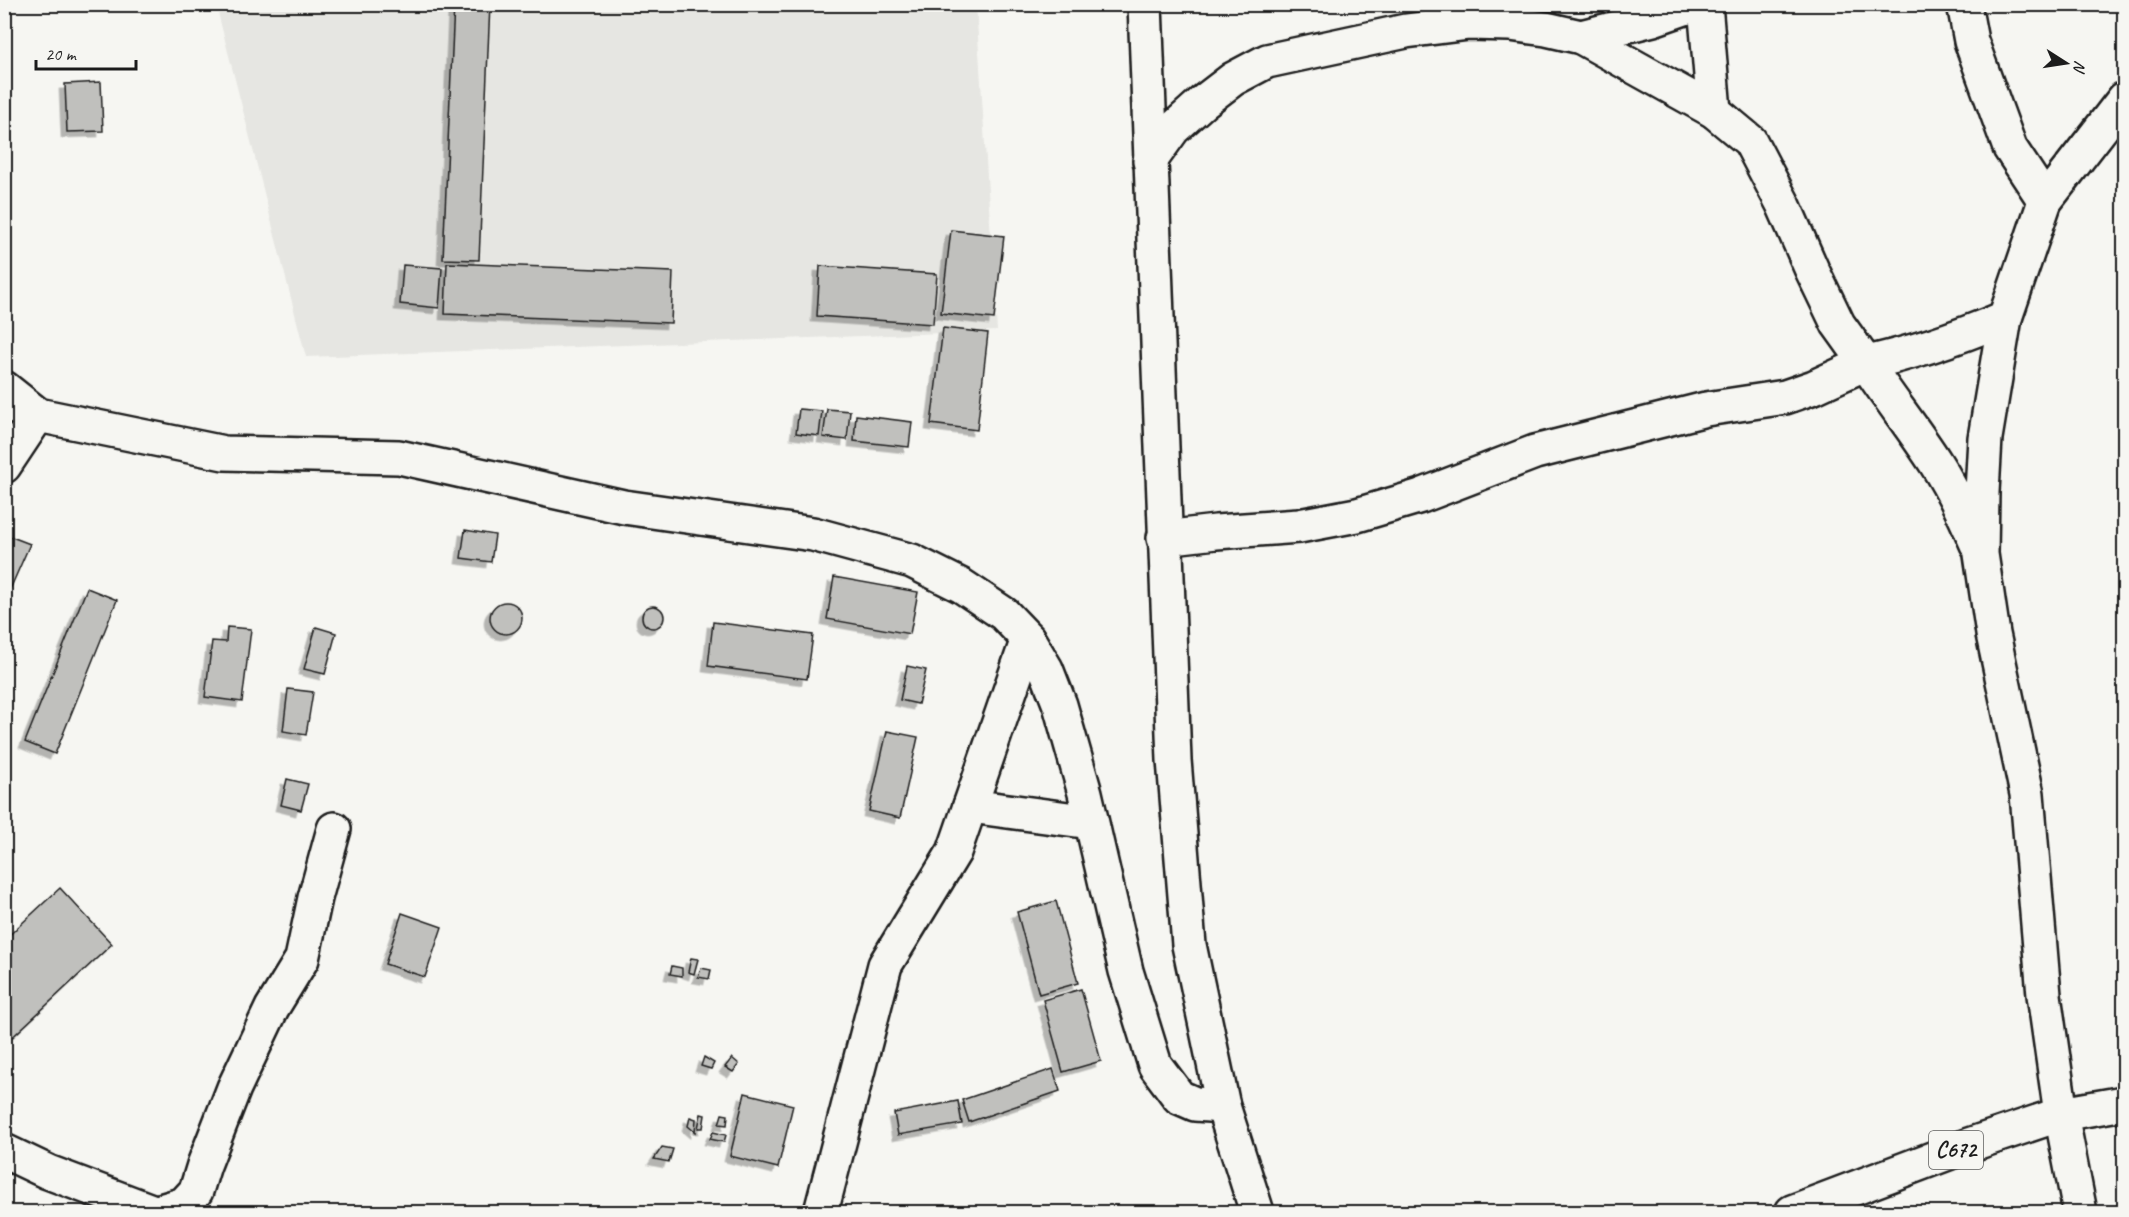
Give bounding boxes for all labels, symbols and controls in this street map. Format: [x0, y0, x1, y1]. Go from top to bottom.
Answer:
scale bar [36, 33, 136, 71]
north arrow [2036, 33, 2096, 93]
text: 20 m [45, 43, 78, 65]
text: N [2068, 59, 2091, 76]
road number: C672 [1929, 1131, 1983, 1169]

